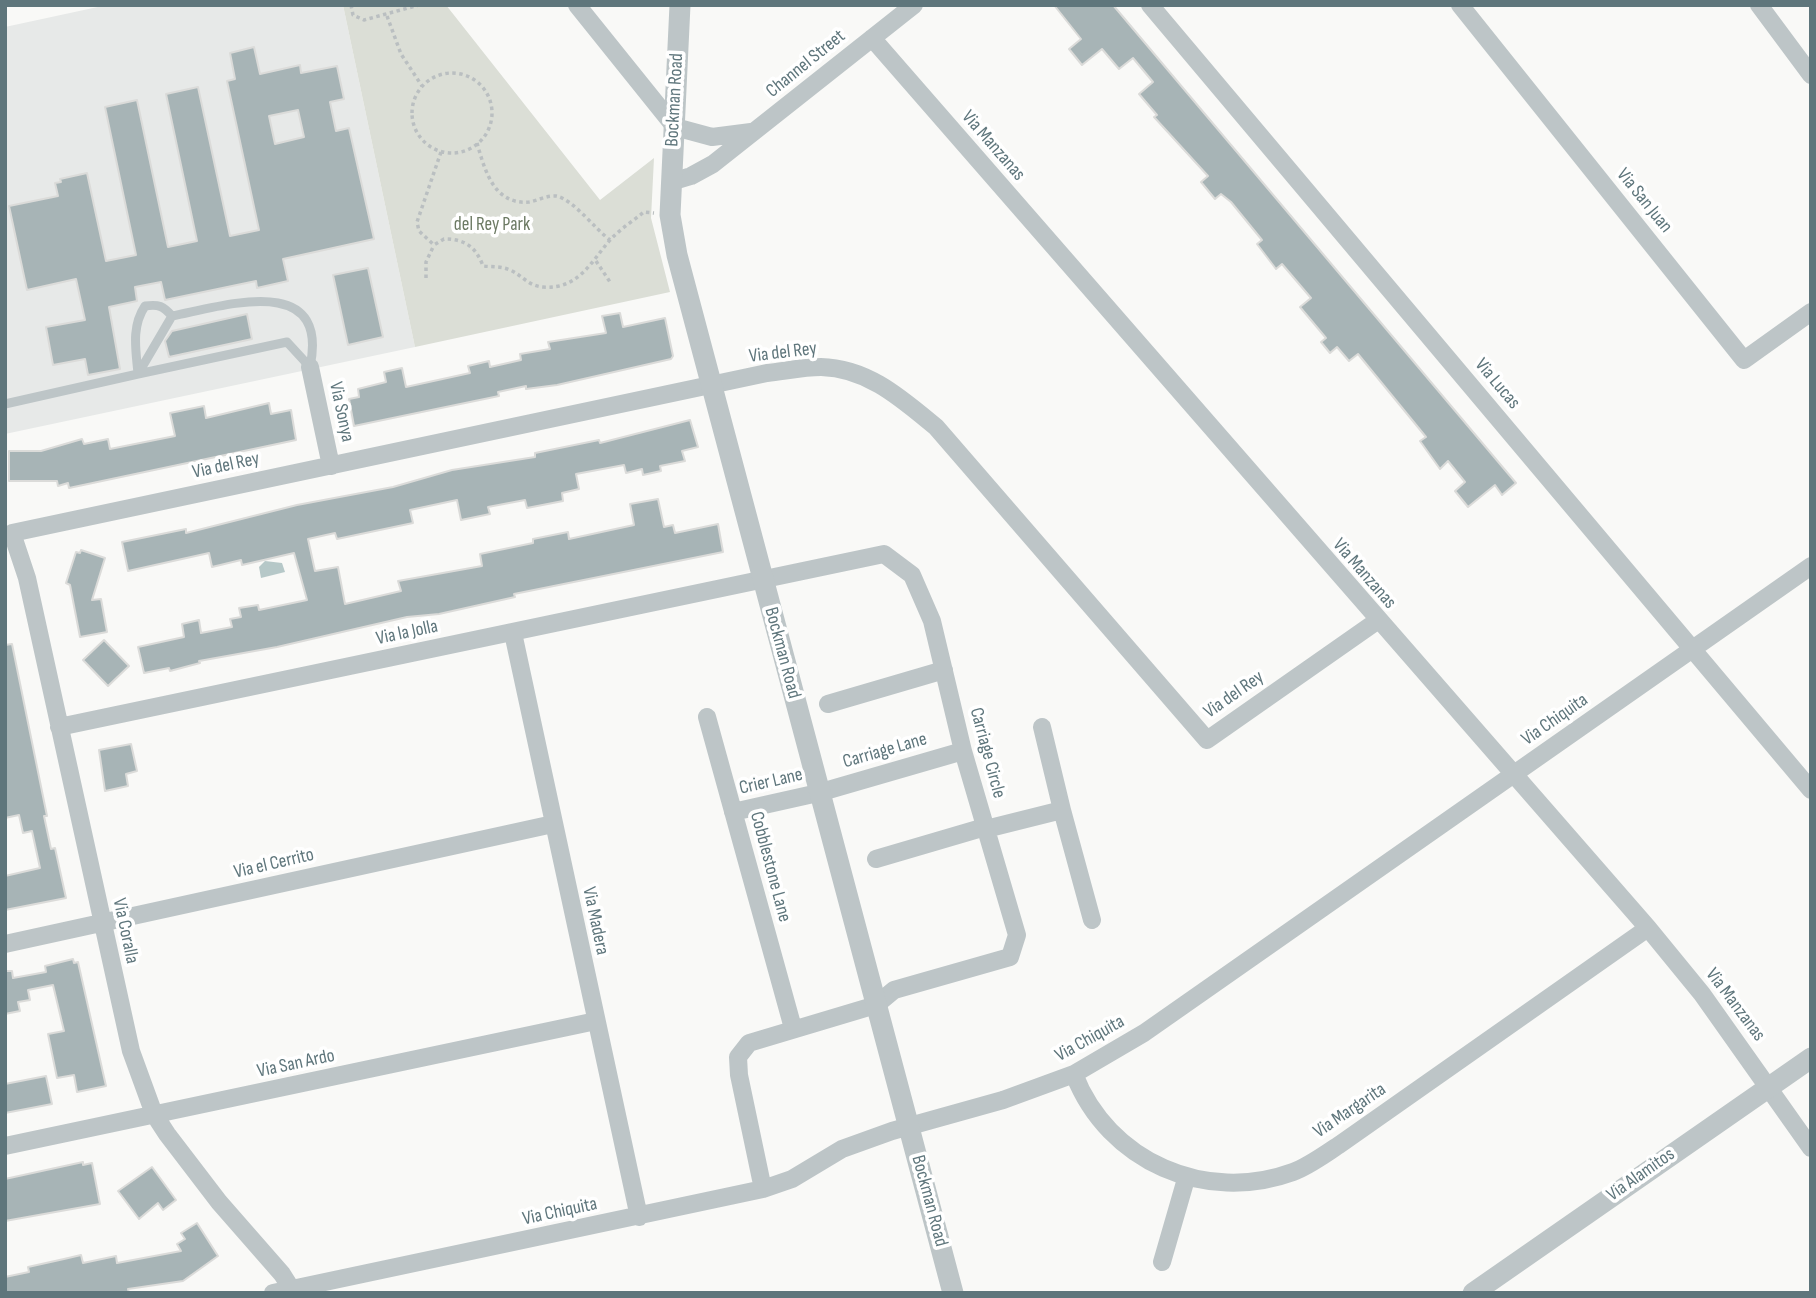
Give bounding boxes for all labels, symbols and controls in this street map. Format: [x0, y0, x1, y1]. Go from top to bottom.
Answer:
street label: Channel Street [762, 25, 850, 103]
street label: Bockman Road [661, 53, 689, 147]
street label: Via Manzanas [956, 106, 1030, 186]
street label: Via San Juan [1611, 164, 1677, 238]
park label: del Rey Park [454, 214, 530, 236]
street label: Via del Rey [748, 338, 818, 368]
street label: Via Lucas [1469, 354, 1525, 414]
street label: Via Sonya [324, 380, 358, 444]
street label: Via del Rey [190, 448, 262, 484]
street label: Via Manzanas [1327, 534, 1401, 614]
street label: Bockman Road [759, 605, 805, 701]
street label: Via la Jolla [374, 615, 440, 651]
street label: Via del Rey [1200, 666, 1268, 724]
street label: Via Chiquita [1517, 689, 1593, 751]
street label: Carriage Circle [964, 705, 1010, 801]
street label: Carriage Lane [840, 728, 930, 774]
street label: Crier Lane [737, 764, 805, 800]
street label: Cobblestone Lane [744, 809, 796, 925]
street label: Via el Cerrito [232, 844, 316, 884]
street label: Via Madera [577, 885, 613, 957]
street label: Via Coralla [107, 896, 143, 966]
street label: Via Manzanas [1700, 964, 1770, 1046]
street label: Via Chiquita [1051, 1011, 1129, 1067]
street label: Via San Ardo [255, 1045, 337, 1083]
street label: Via Margarita [1309, 1078, 1391, 1144]
street label: Via Alamitos [1603, 1143, 1679, 1207]
street label: Bockman Road [906, 1153, 952, 1249]
street label: Via Chiquita [521, 1193, 599, 1231]

